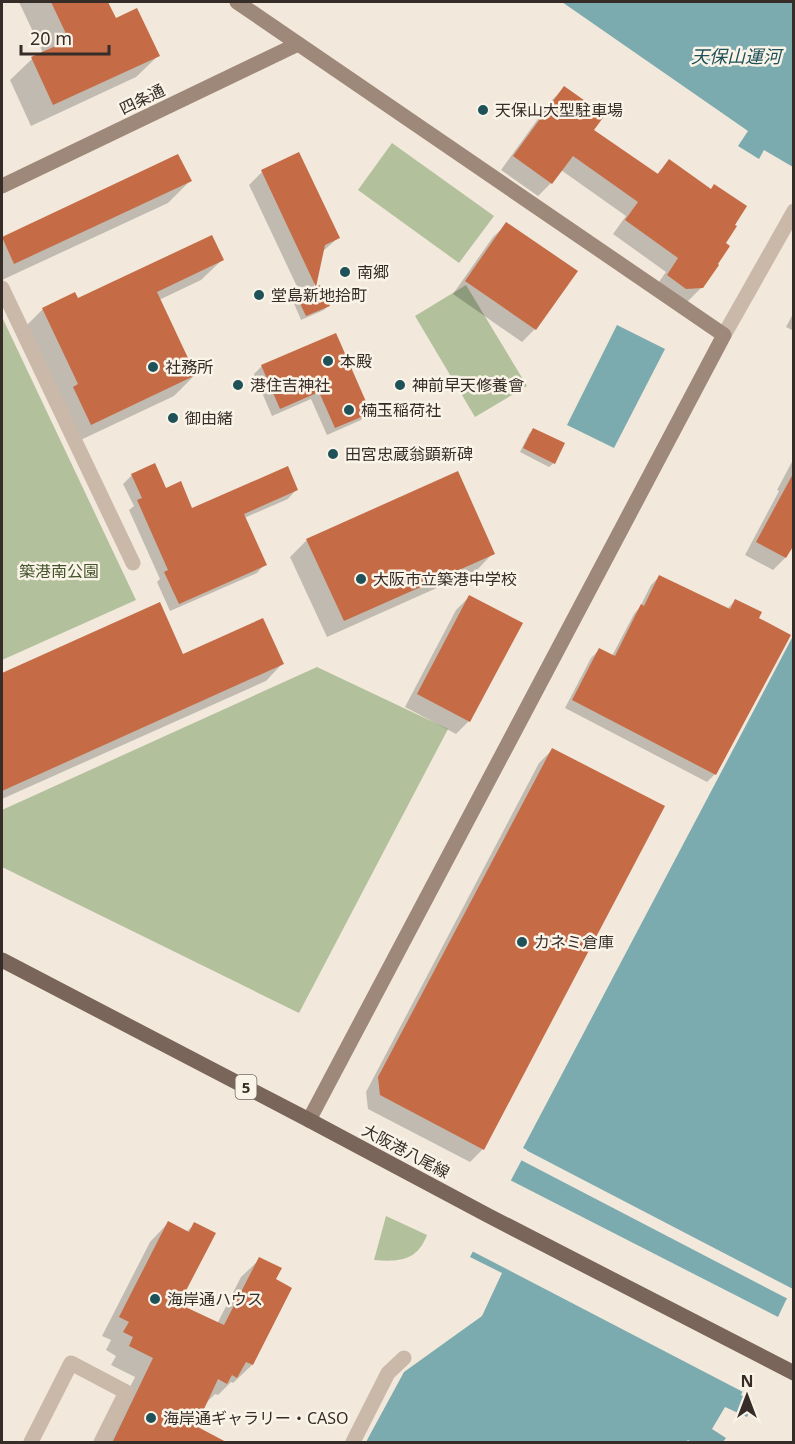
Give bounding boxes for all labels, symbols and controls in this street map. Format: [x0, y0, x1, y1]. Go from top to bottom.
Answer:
scale bar [21, 18, 110, 56]
text: 20 m [30, 26, 72, 50]
water label: 天保山運河 [691, 44, 784, 68]
street label: 四条通 [116, 79, 168, 119]
place label: 天保山大型駐車場 [495, 99, 623, 121]
marker: 天保山大型駐車場 [476, 103, 490, 117]
place label: 南郷 [357, 261, 389, 283]
marker: 南郷 [338, 265, 352, 279]
place label: 堂島新地拾町 [271, 284, 367, 306]
marker: 堂島新地拾町 [252, 288, 266, 302]
place label: 本殿 [340, 350, 372, 372]
marker: 本殿 [321, 354, 335, 368]
place label: 社務所 [165, 356, 213, 378]
marker: 社務所 [146, 360, 160, 374]
place label: 港住吉神社 [250, 374, 330, 396]
place label: 神前早天修養會 [412, 374, 524, 396]
marker: 港住吉神社 [231, 378, 245, 392]
marker: 神前早天修養會 [393, 378, 407, 392]
place label: 楠玉稲荷社 [361, 399, 441, 421]
marker: 楠玉稲荷社 [342, 403, 356, 417]
place label: 御由緒 [185, 407, 233, 429]
marker: 御由緒 [166, 411, 180, 425]
place label: 田宮忠蔵翁顕新碑 [345, 443, 473, 465]
marker: 田宮忠蔵翁顕新碑 [326, 447, 340, 461]
park label: 築港南公園 [19, 560, 99, 582]
place label: 大阪市立築港中学校 [373, 568, 517, 590]
marker: 大阪市立築港中学校 [354, 572, 368, 586]
place label: カネミ倉庫 [534, 931, 614, 953]
marker: カネミ倉庫 [515, 935, 529, 949]
road number: 5 [236, 1075, 256, 1099]
street label: 大阪港八尾線 [358, 1119, 454, 1183]
place label: 海岸通ハウス [167, 1288, 263, 1310]
marker: 海岸通ハウス [148, 1292, 162, 1306]
north arrow [717, 1366, 777, 1426]
text: N [740, 1370, 754, 1392]
place label: 海岸通ギャラリー・CASO [163, 1407, 349, 1429]
marker: 海岸通ギャラリー・CASO [144, 1411, 158, 1425]

